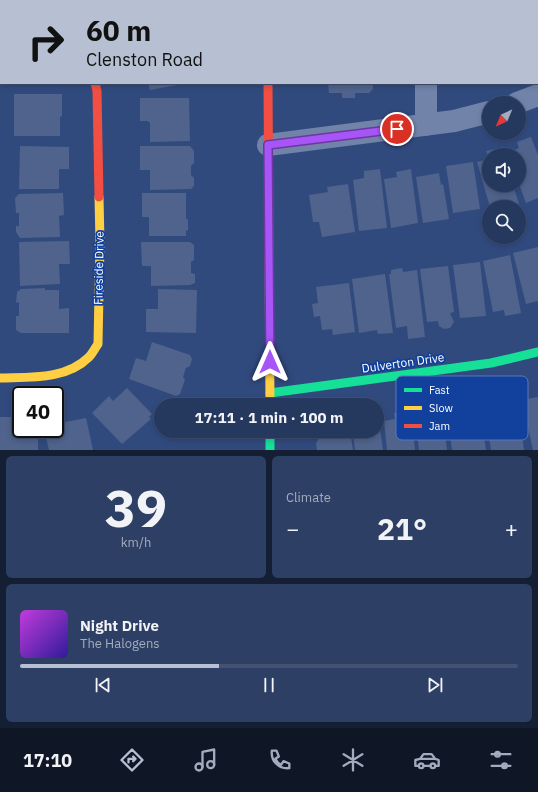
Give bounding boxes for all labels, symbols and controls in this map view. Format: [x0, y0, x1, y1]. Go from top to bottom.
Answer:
text: 60 m [86, 12, 151, 49]
icon: right [20, 16, 72, 68]
text: Clenston Road [86, 48, 203, 71]
north arrow [482, 96, 526, 140]
map controls [482, 96, 526, 244]
pin [380, 112, 414, 146]
icon: arrive [386, 118, 408, 140]
button: sound [482, 148, 526, 192]
button: search [482, 200, 526, 244]
street label: Fireside Drive [90, 231, 107, 305]
position arrow [249, 341, 291, 383]
street label: Dulverton Drive [361, 349, 446, 376]
legend [396, 376, 528, 440]
text: Fast [429, 383, 450, 397]
speed limit sign: 40 [12, 386, 64, 438]
text: Slow [429, 401, 453, 415]
text: 17:11 · 1 min · 100 m [195, 408, 343, 427]
text: Jam [429, 419, 450, 433]
text: 39 [105, 474, 167, 541]
text: Climate [286, 489, 331, 506]
text: 21° [377, 509, 427, 548]
text: − [286, 514, 299, 543]
text: + [505, 514, 518, 543]
text: km/h [121, 534, 151, 551]
text: Night Drive [80, 616, 159, 635]
text: The Halogens [80, 635, 160, 652]
icon: previous [92, 674, 114, 696]
icon: pause [258, 674, 280, 696]
icon: next [424, 674, 446, 696]
icon: directions [118, 746, 146, 774]
icon: music [192, 746, 220, 774]
icon: phone [266, 746, 294, 774]
icon: climate [339, 746, 367, 774]
icon: car [413, 746, 441, 774]
icon: filters [487, 746, 515, 774]
text: 17:10 [23, 749, 72, 772]

